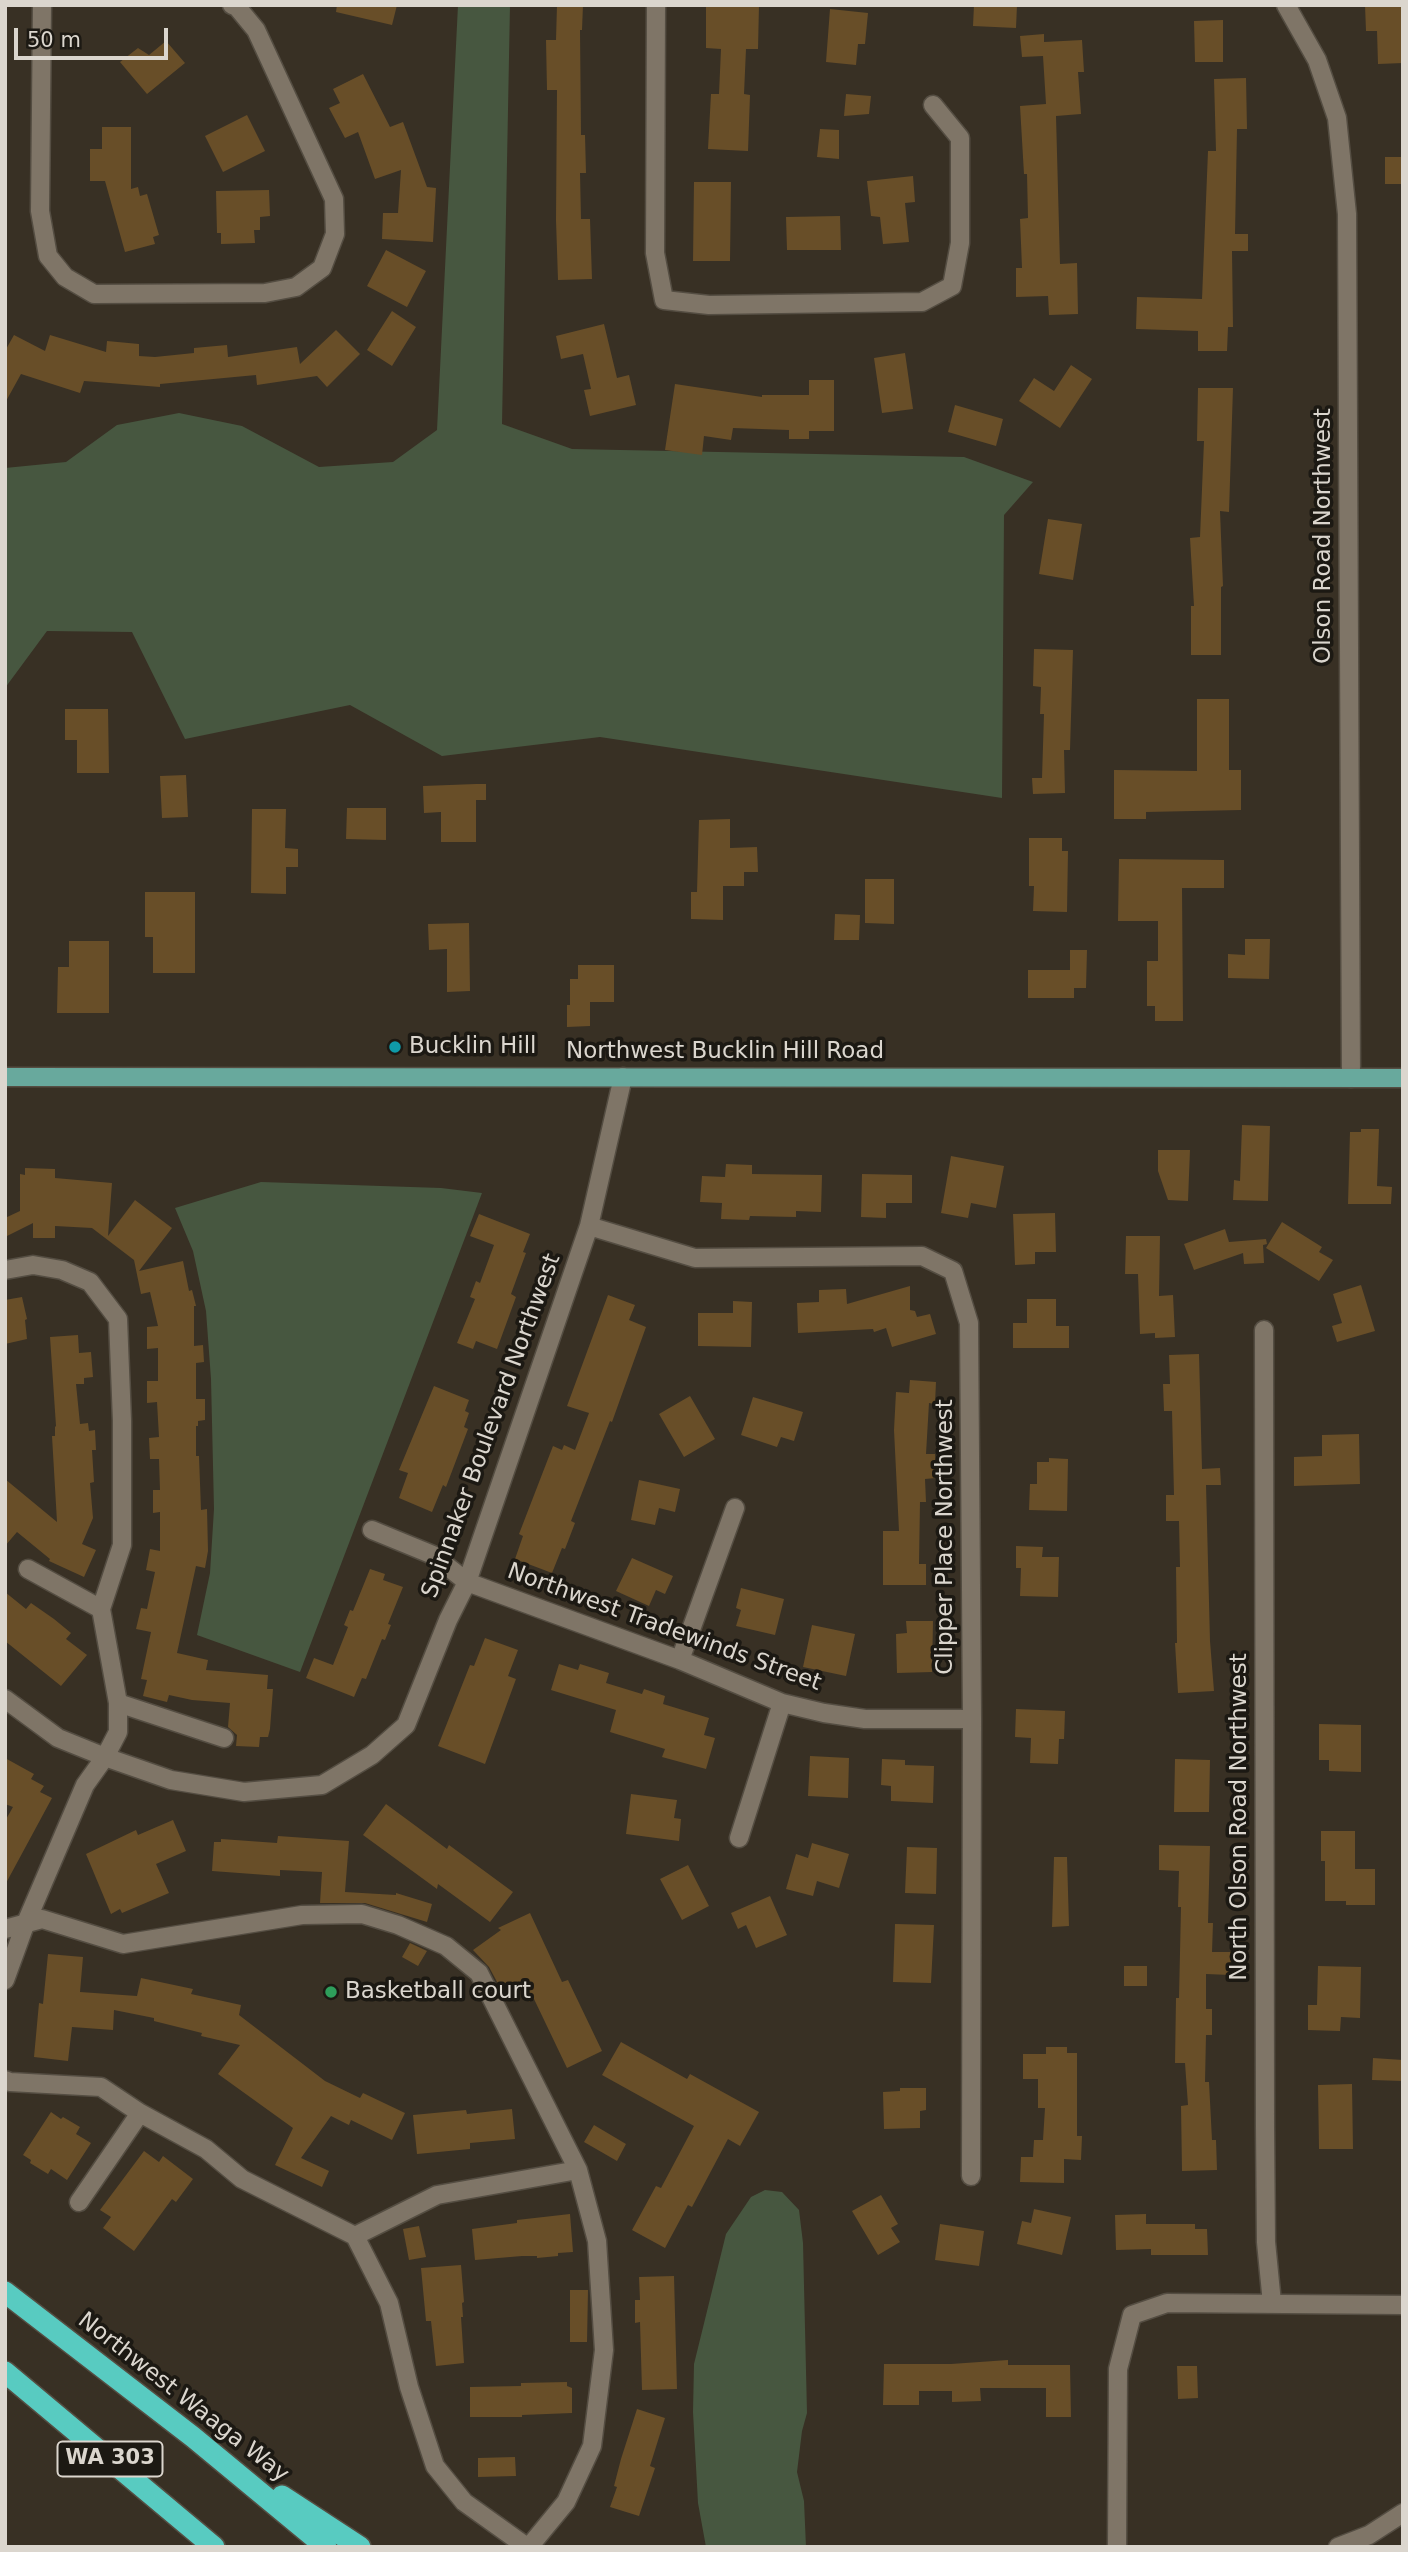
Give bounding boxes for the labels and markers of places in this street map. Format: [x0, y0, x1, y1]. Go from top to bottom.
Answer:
place label: Bucklin Hill [409, 1033, 536, 1061]
marker: Bucklin Hill [387, 1039, 403, 1055]
place label: Basketball court [345, 1978, 531, 2006]
marker: Basketball court [323, 1984, 339, 2000]

